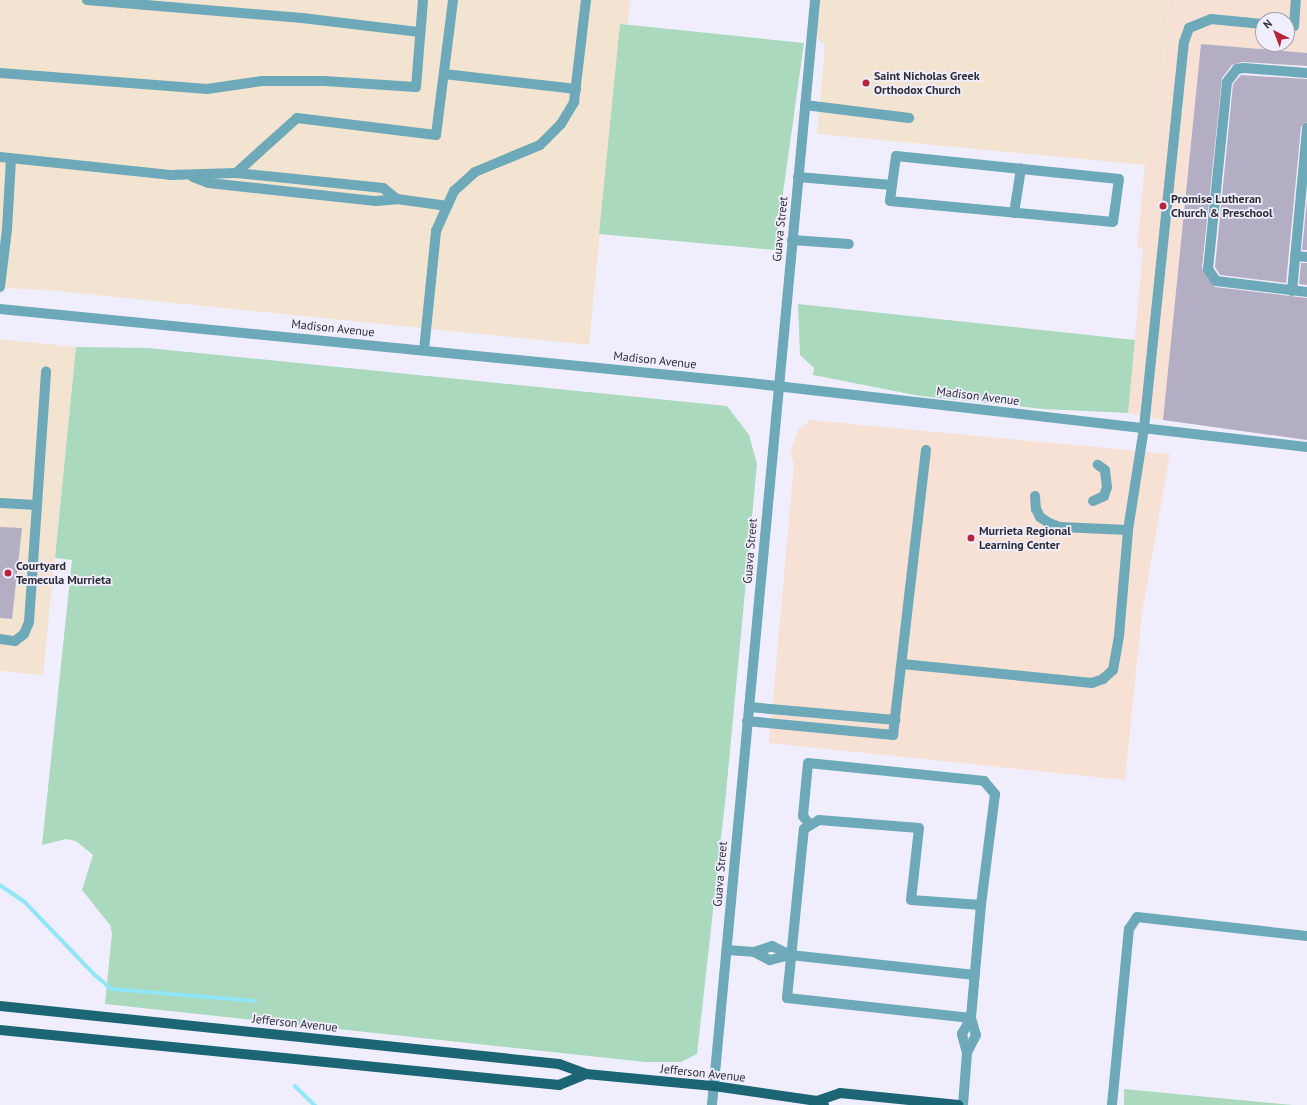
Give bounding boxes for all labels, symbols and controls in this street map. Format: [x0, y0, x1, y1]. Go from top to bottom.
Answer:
north arrow [1255, 12, 1295, 52]
text: N [1260, 16, 1275, 31]
place label: Saint Nicholas Greek Orthodox Church [874, 69, 980, 97]
marker: Saint Nicholas Greek Orthodox Church [861, 78, 871, 88]
place label: Promise Lutheran Church & Preschool [1171, 192, 1273, 220]
street label: Guava Street [769, 196, 791, 262]
marker: Promise Lutheran Church & Preschool [1158, 201, 1168, 211]
street label: Madison Avenue [291, 316, 375, 340]
street label: Madison Avenue [613, 348, 697, 372]
street label: Madison Avenue [936, 384, 1020, 408]
street label: Guava Street [740, 518, 760, 584]
place label: Murrieta Regional Learning Center [979, 524, 1071, 552]
marker: Murrieta Regional Learning Center [966, 533, 976, 543]
place label: Courtyard Temecula Murrieta [16, 559, 111, 587]
marker: Courtyard Temecula Murrieta [3, 568, 13, 578]
street label: Guava Street [710, 841, 730, 907]
street label: Jefferson Avenue [251, 1011, 339, 1035]
street label: Jefferson Avenue [659, 1061, 747, 1085]

